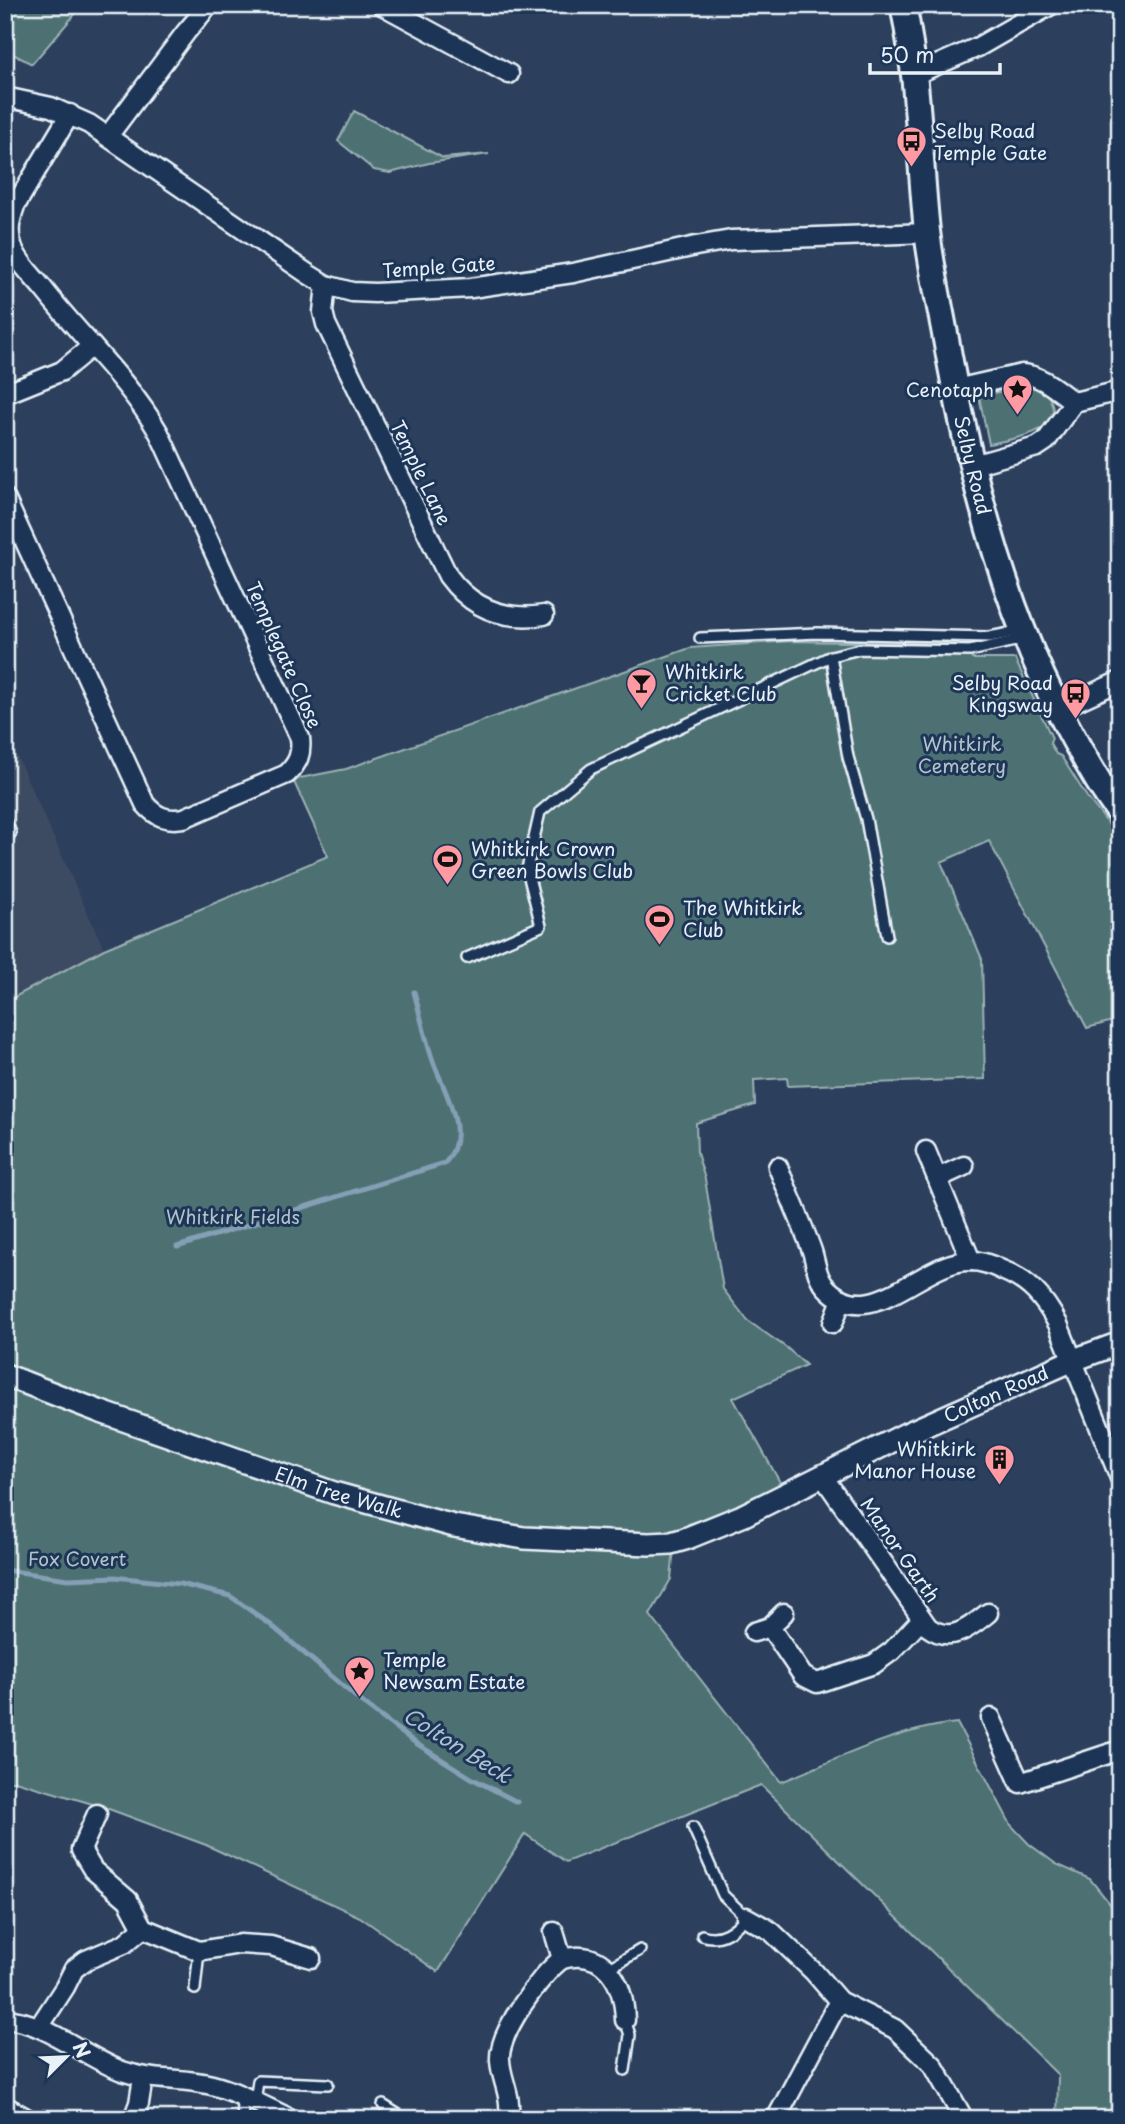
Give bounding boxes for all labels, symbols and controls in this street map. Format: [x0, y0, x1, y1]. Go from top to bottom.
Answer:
scale bar [870, 32, 999, 76]
text: 50 m [880, 38, 934, 70]
place label: Selby Road Temple Gate [934, 116, 1047, 166]
bus stop icon: Selby Road Temple Gate [894, 125, 928, 169]
street label: Temple Gate [382, 248, 496, 284]
place icon: Cenotaph [1000, 373, 1034, 417]
place label: Cenotaph [906, 375, 994, 403]
street label: Selby Road [948, 413, 999, 518]
street label: Temple Lane [384, 415, 459, 530]
street label: Templegate Close [240, 577, 330, 732]
place label: Whitkirk Cricket Club [665, 657, 777, 707]
bar icon: Whitkirk Cricket Club [625, 666, 659, 710]
place label: Selby Road Kingsway [952, 668, 1053, 718]
bus stop icon: Selby Road Kingsway [1059, 677, 1093, 721]
park label: Whitkirk Cemetery [918, 729, 1006, 779]
place label: Whitkirk Crown Green Bowls Club [471, 834, 633, 884]
sports icon: Whitkirk Crown Green Bowls Club [431, 843, 465, 887]
place label: The Whitkirk Club [683, 893, 803, 943]
sports icon: The Whitkirk Club [643, 902, 677, 946]
park label: Whitkirk Fields [166, 1202, 300, 1230]
street label: Colton Road [939, 1358, 1053, 1429]
place label: Whitkirk Manor House [854, 1434, 976, 1484]
building icon: Whitkirk Manor House [982, 1443, 1016, 1487]
street label: Elm Tree Walk [272, 1459, 406, 1524]
street label: Manor Garth [854, 1491, 947, 1608]
park label: Fox Covert [28, 1544, 126, 1572]
place label: Temple Newsam Estate [383, 1645, 525, 1695]
place icon: Temple Newsam Estate [343, 1654, 377, 1698]
water label: Colton Beck [398, 1698, 519, 1791]
north arrow [32, 2022, 102, 2092]
text: N [67, 2037, 98, 2062]

